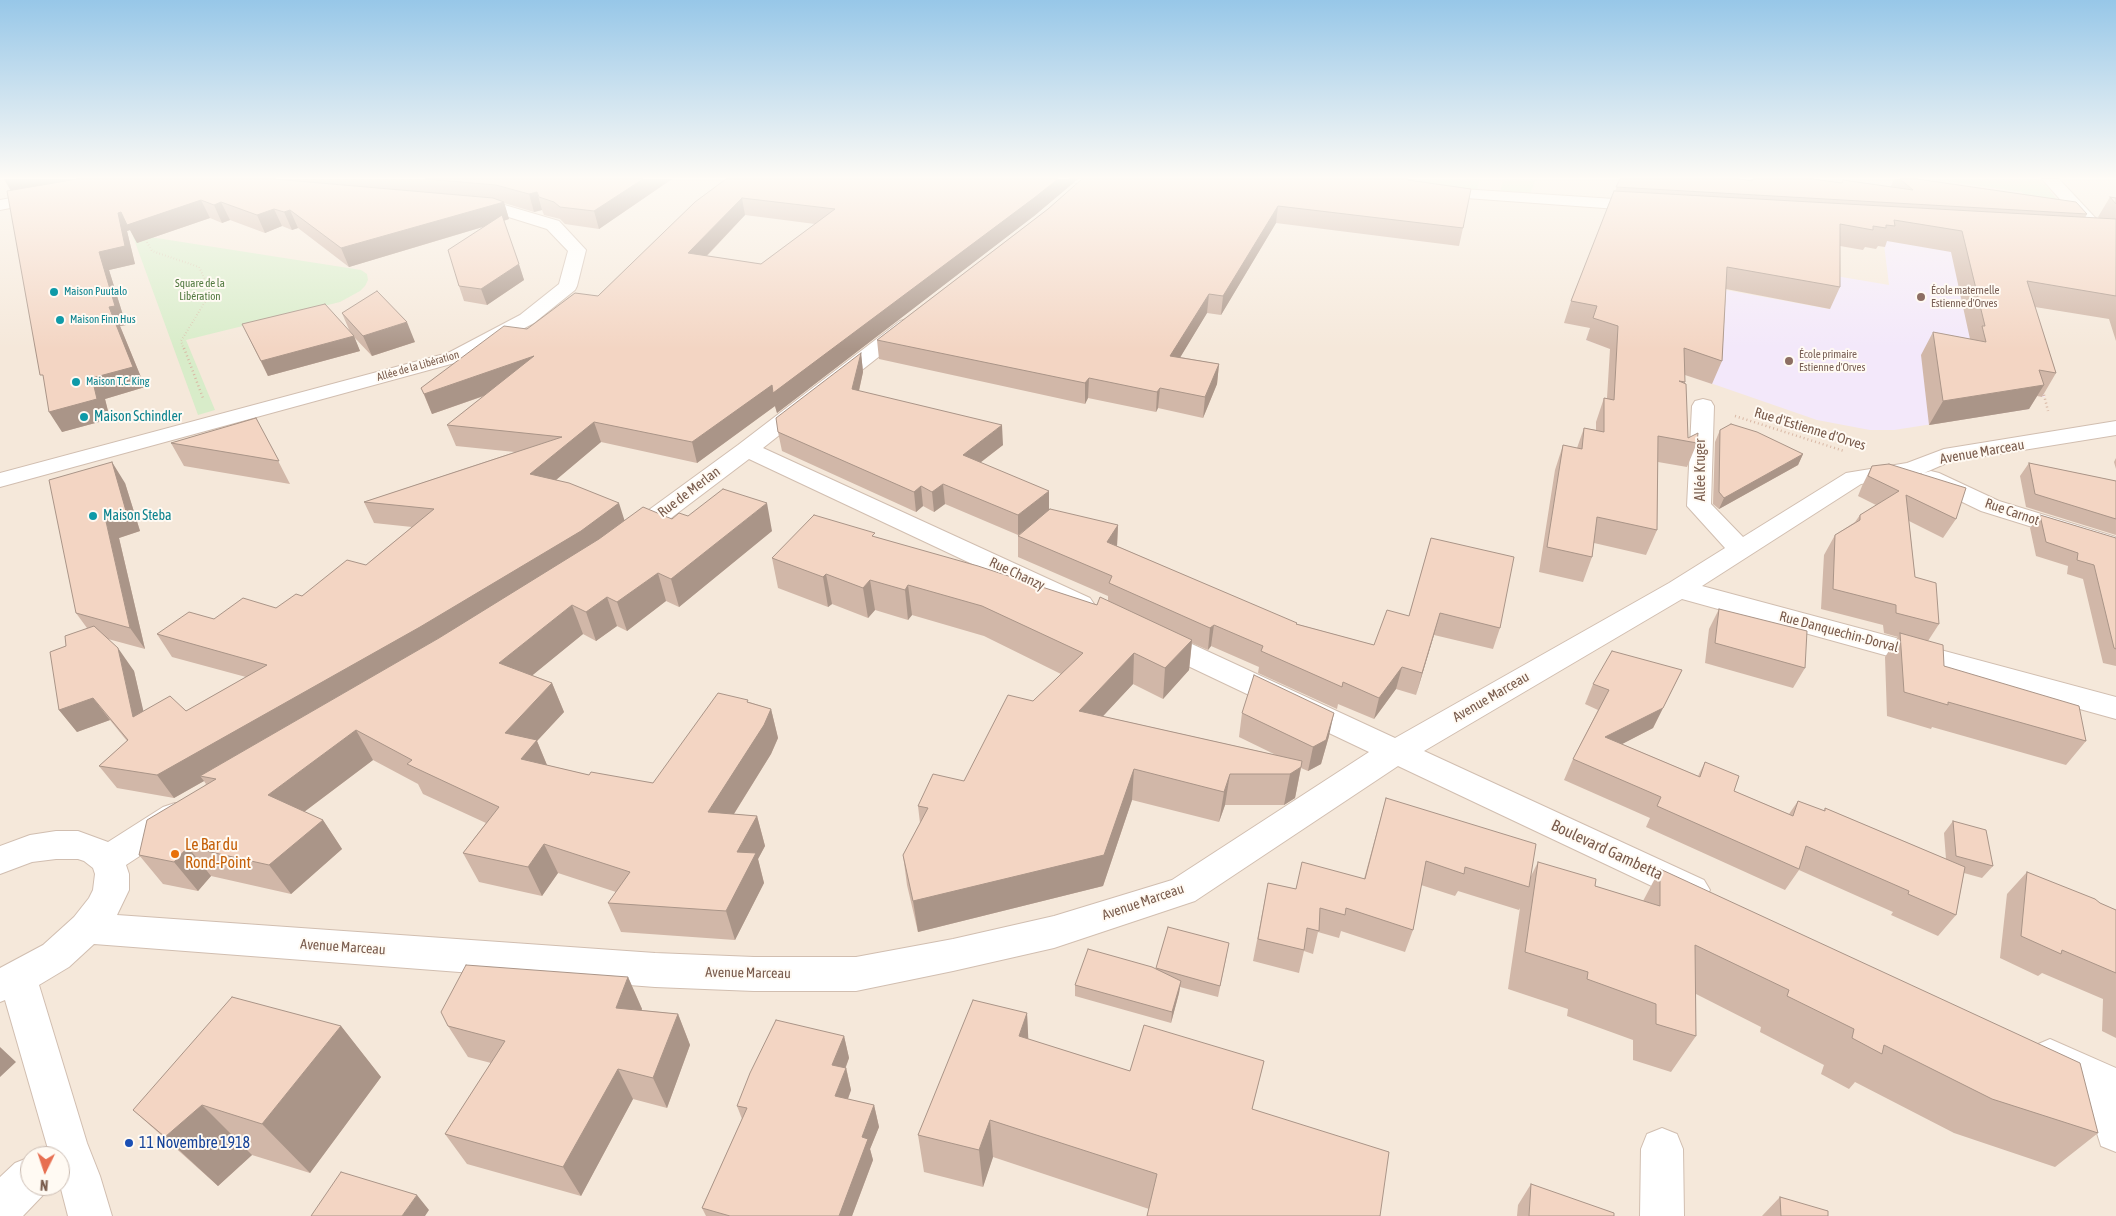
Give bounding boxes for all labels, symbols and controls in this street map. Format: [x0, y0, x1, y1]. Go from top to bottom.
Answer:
park label: Square de la Libération [175, 277, 225, 303]
place label: École maternelle Estienne d'Orves [1931, 284, 2000, 310]
place label: Maison Puutalo [64, 285, 127, 299]
marker: Maison Puutalo [48, 286, 60, 298]
marker: École maternelle Estienne d'Orves [1915, 291, 1927, 303]
place label: Maison Finn Hus [70, 313, 136, 327]
marker: Maison Finn Hus [54, 314, 66, 326]
street label: Allée de la Libération [375, 348, 461, 384]
place label: École primaire Estienne d'Orves [1799, 348, 1865, 374]
marker: École primaire Estienne d'Orves [1783, 355, 1795, 367]
place label: Maison T.C. King [86, 375, 150, 389]
marker: Maison T.C. King [70, 376, 82, 388]
street label: Rue d'Estienne d'Orves [1752, 404, 1868, 454]
place label: Maison Schindler [94, 409, 182, 425]
marker: Maison Schindler [78, 411, 90, 423]
street label: Avenue Marceau [1938, 436, 2026, 468]
street label: Allée Kruger [1693, 439, 1709, 501]
street label: Rue de Merlan [654, 463, 724, 521]
street label: Rue Carnot [1983, 495, 2041, 529]
place label: Maison Steba [103, 508, 172, 524]
marker: Maison Steba [87, 510, 99, 522]
street label: Rue Chanzy [987, 554, 1047, 594]
street label: Rue Danquechin-Dorval [1778, 608, 1900, 656]
street label: Avenue Marceau [1450, 668, 1532, 726]
street label: Boulevard Gambetta [1548, 816, 1666, 884]
place label: Le Bar du Rond-Point [185, 835, 251, 873]
marker: Le Bar du Rond-Point [169, 848, 181, 860]
street label: Avenue Marceau [1100, 880, 1186, 924]
street label: Avenue Marceau [300, 936, 386, 958]
street label: Avenue Marceau [705, 964, 791, 982]
place label: 11 Novembre 1918 [139, 1133, 250, 1153]
marker: 11 Novembre 1918 [123, 1137, 135, 1149]
north arrow [20, 1146, 70, 1196]
text: N [39, 1177, 49, 1193]

